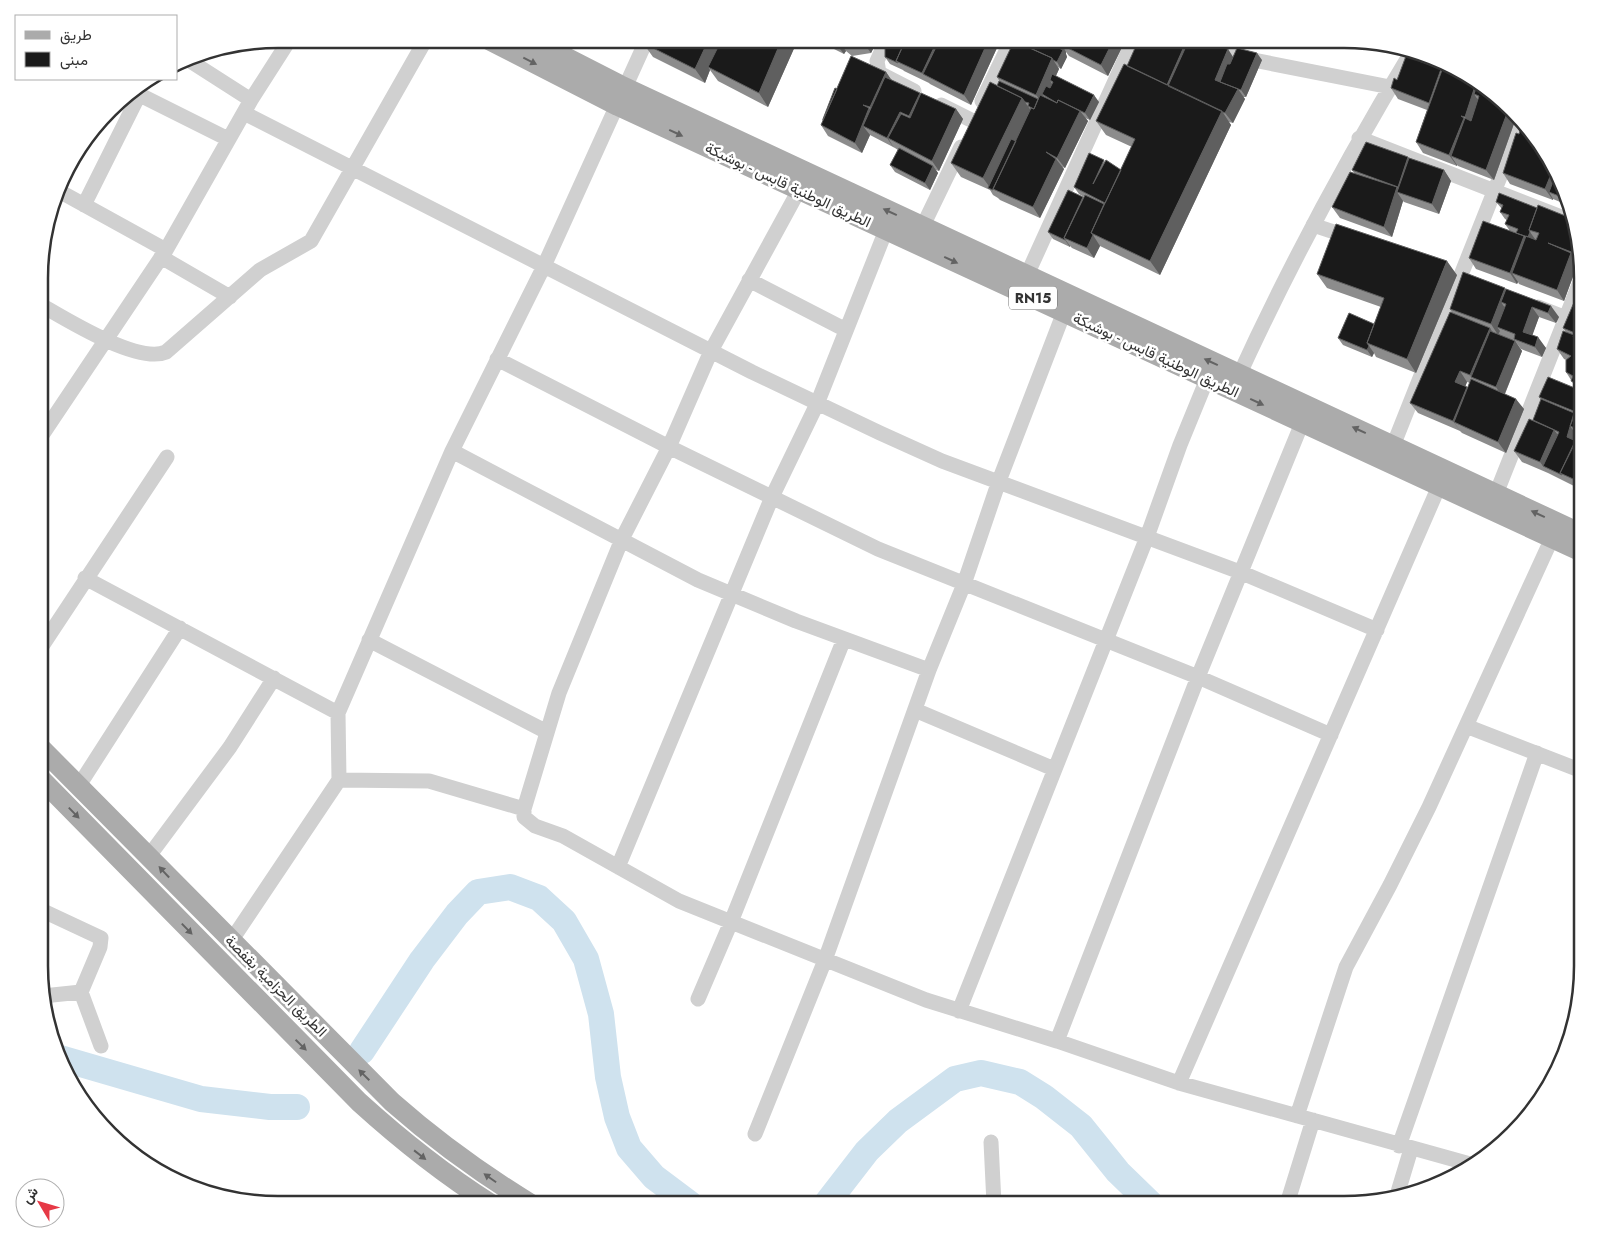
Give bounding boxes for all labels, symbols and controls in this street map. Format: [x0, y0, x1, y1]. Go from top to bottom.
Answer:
legend [15, 15, 178, 80]
text: طريق [60, 24, 92, 46]
text: مبنى [60, 49, 88, 71]
one-way arrow [523, 57, 537, 65]
one-way arrow [669, 129, 683, 137]
street label: الطريق الوطنية قابس - بوشبكة [701, 137, 875, 233]
one-way arrow [883, 207, 897, 215]
one-way arrow [944, 256, 958, 264]
road number: RN15 [1009, 286, 1057, 310]
street label: الطريق الوطنية قابس - بوشبكة [1069, 307, 1243, 403]
one-way arrow [1204, 358, 1219, 366]
one-way arrow [1250, 398, 1264, 406]
one-way arrow [1352, 426, 1366, 434]
one-way arrow [1531, 509, 1545, 517]
one-way arrow [68, 806, 80, 818]
one-way arrow [158, 867, 170, 879]
one-way arrow [181, 923, 193, 935]
street label: الطريق الحزامية بقفصة [220, 930, 332, 1042]
one-way arrow [295, 1039, 307, 1051]
one-way arrow [359, 1069, 371, 1081]
one-way arrow [413, 1150, 426, 1161]
one-way arrow [483, 1173, 497, 1183]
north arrow [15, 1178, 65, 1228]
text: ش [17, 1182, 43, 1208]

